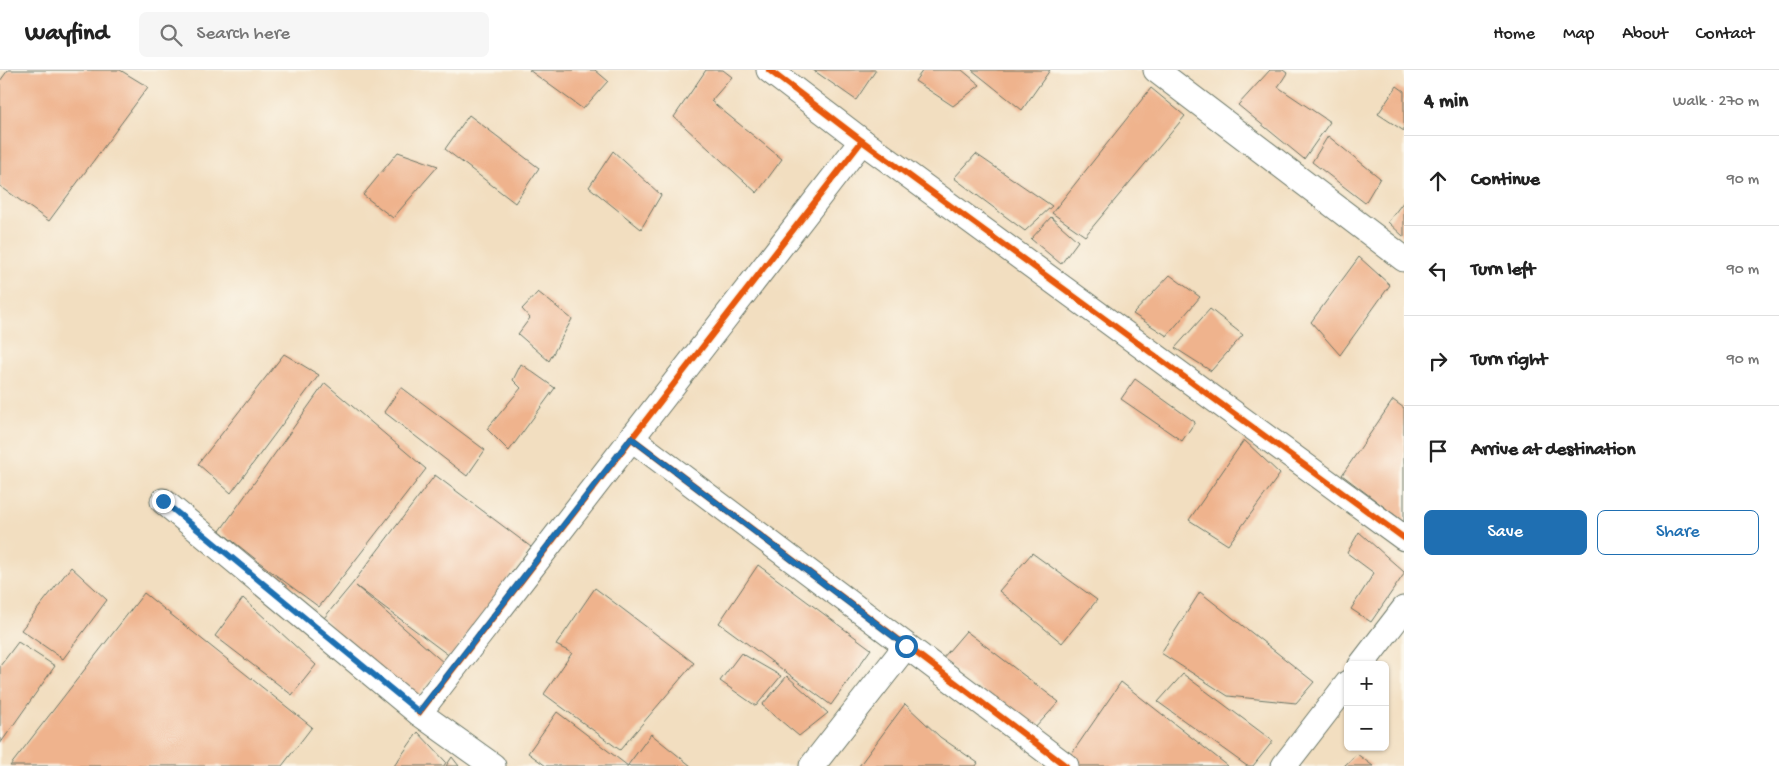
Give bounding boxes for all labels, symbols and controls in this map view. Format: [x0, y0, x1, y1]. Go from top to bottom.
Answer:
search box [139, 12, 489, 57]
text: Wayfind [25, 20, 109, 49]
icon: search [157, 21, 185, 49]
text: Search here [197, 23, 290, 46]
text: Home [1493, 24, 1535, 45]
text: Map [1563, 24, 1594, 45]
text: About [1622, 24, 1668, 45]
text: Contact [1696, 24, 1754, 45]
text: 4 min [1424, 90, 1468, 115]
text: Walk · 270 m [1673, 93, 1759, 112]
icon: ahead [1424, 167, 1452, 195]
text: Continue [1471, 169, 1540, 192]
text: 90 m [1727, 171, 1759, 190]
icon: left [1424, 257, 1452, 285]
text: Turn left [1471, 259, 1535, 282]
text: 90 m [1727, 261, 1759, 280]
icon: right [1424, 347, 1452, 375]
text: Turn right [1471, 349, 1547, 372]
text: 90 m [1727, 351, 1759, 370]
icon: arrive [1424, 437, 1452, 465]
text: Arrive at destination [1471, 439, 1635, 462]
route end [152, 490, 175, 513]
button: Save [1424, 510, 1587, 555]
button: Share [1597, 510, 1759, 555]
route start [895, 635, 918, 658]
map controls [1344, 661, 1389, 751]
button: + [1344, 661, 1389, 706]
button: − [1344, 706, 1389, 751]

